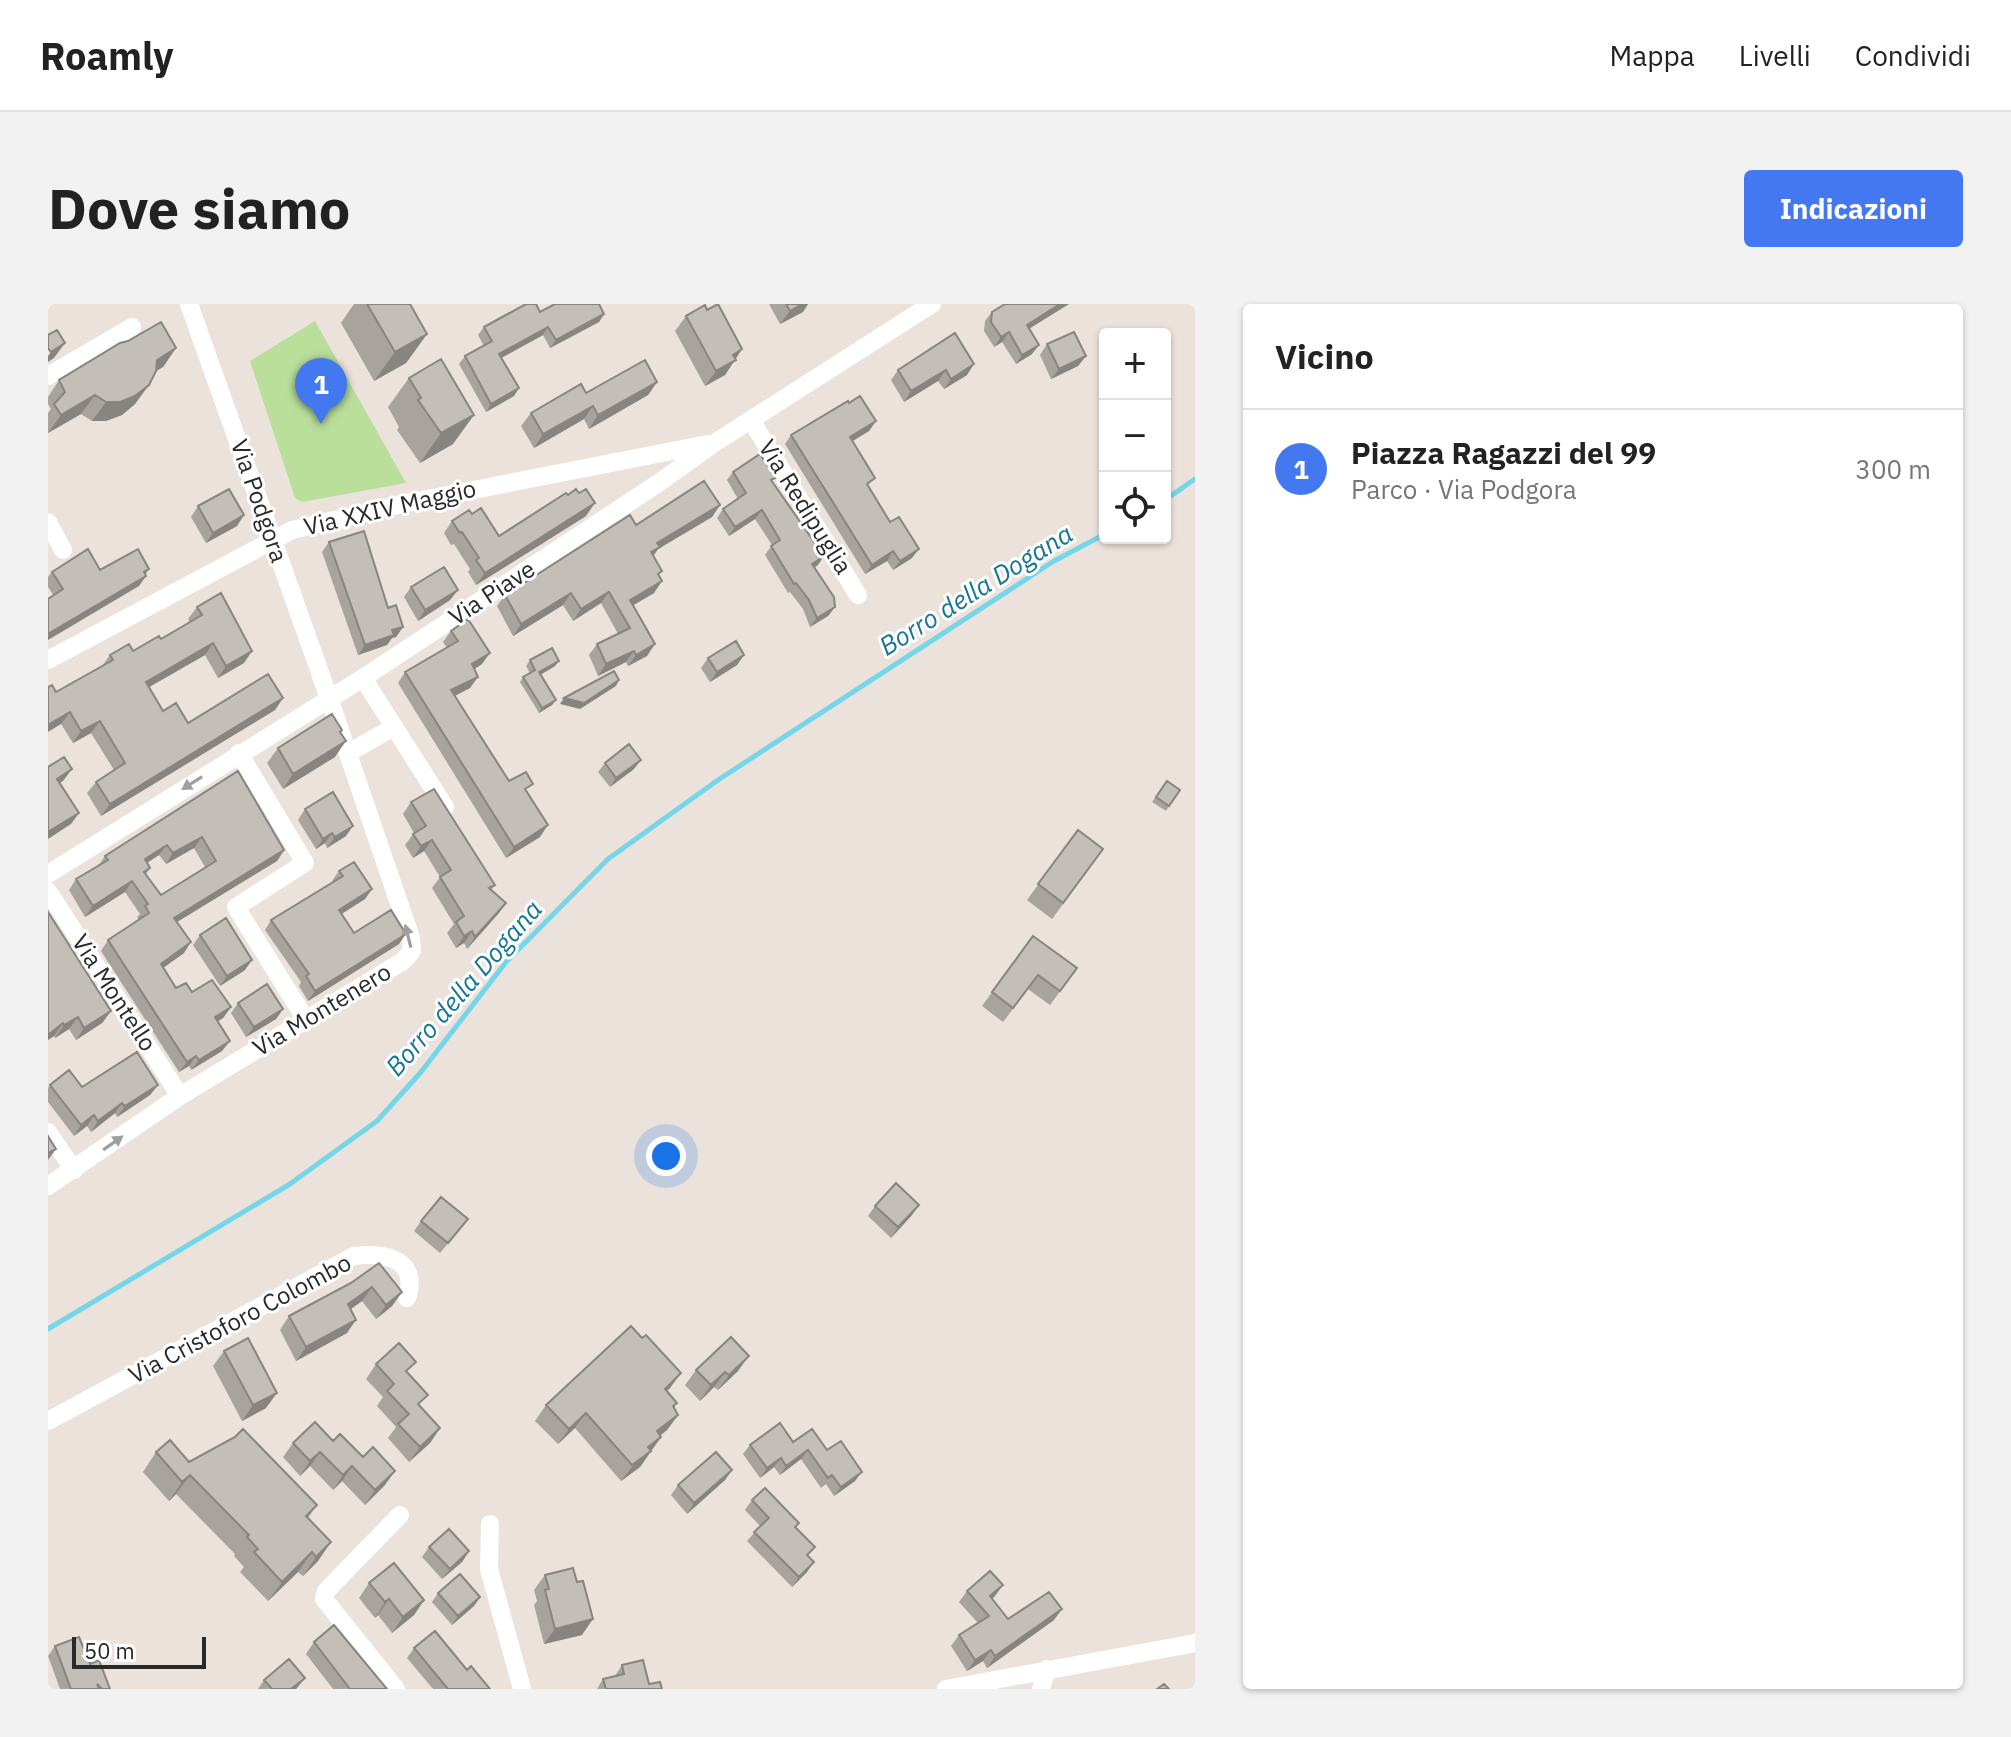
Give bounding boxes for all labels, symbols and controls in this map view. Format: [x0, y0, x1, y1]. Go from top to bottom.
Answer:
text: Roamly [40, 31, 174, 80]
text: Mappa [1610, 37, 1695, 74]
text: Livelli [1739, 37, 1811, 74]
text: Condividi [1855, 37, 1971, 74]
button: Indicazioni [1744, 170, 1963, 247]
text: Dove siamo [48, 172, 350, 244]
map controls [1099, 328, 1171, 544]
button: + [1099, 328, 1171, 400]
text: Vicino [1275, 334, 1374, 378]
pin: 1 [295, 358, 347, 424]
button: − [1099, 400, 1171, 472]
street label: Via Redipuglia [752, 433, 860, 580]
text: Piazza Ragazzi del 99 [1351, 433, 1656, 472]
street label: Via Podgora [224, 435, 296, 567]
text: 1 [1293, 452, 1309, 486]
text: 300 m [1855, 452, 1931, 486]
street label: Via XXIV Maggio [301, 472, 479, 542]
button: locate [1099, 472, 1171, 544]
text: Parco · Via Podgora [1351, 472, 1577, 506]
water label: Borro della Dogana [872, 516, 1079, 663]
street label: Via Piave [442, 552, 541, 632]
one-way arrow [180, 775, 203, 790]
water label: Borro della Dogana [377, 892, 549, 1082]
one-way arrow [402, 923, 414, 948]
street label: Via Montello [65, 928, 165, 1057]
street label: Via Montenero [246, 955, 397, 1063]
one-way arrow [102, 1136, 123, 1151]
your location [646, 1136, 686, 1176]
street label: Via Cristoforo Colombo [123, 1246, 356, 1390]
scale bar [72, 1633, 206, 1669]
text: 50 m [84, 1636, 135, 1665]

